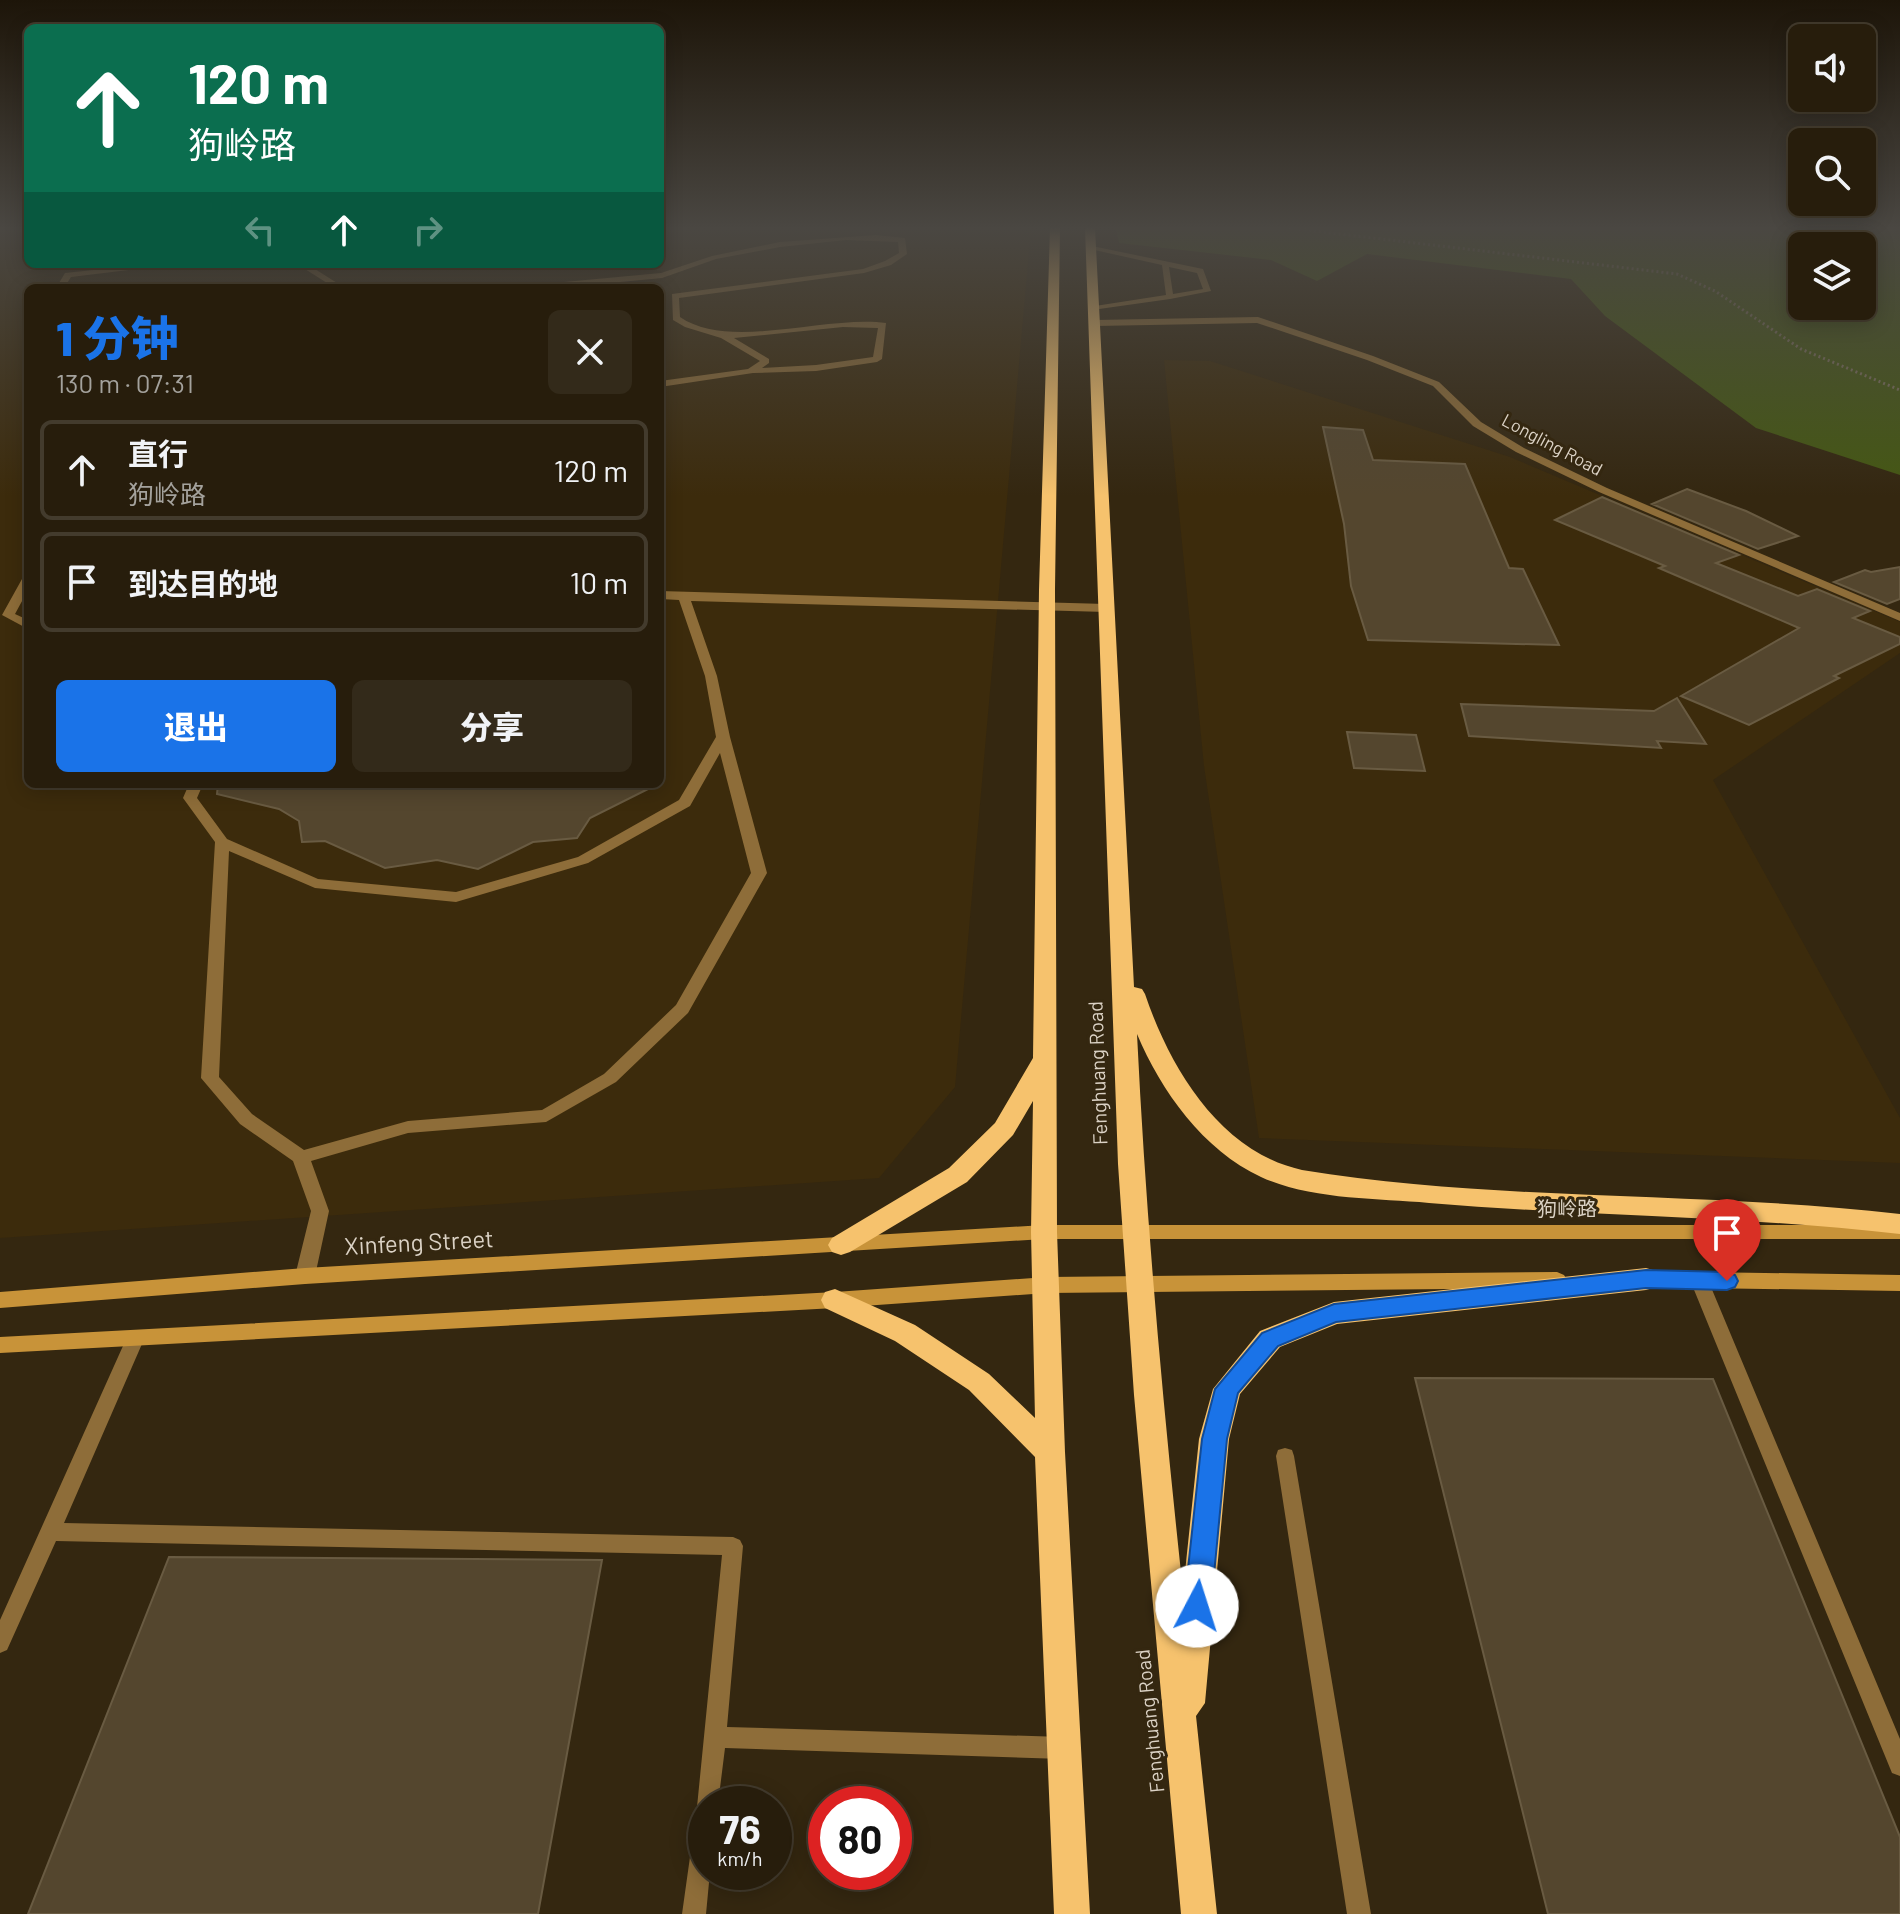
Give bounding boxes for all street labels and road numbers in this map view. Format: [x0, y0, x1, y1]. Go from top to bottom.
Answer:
street label: Longling Road [1498, 408, 1607, 480]
street label: Fenghuang Road [1082, 1001, 1112, 1145]
street label: 狗岭路 [1537, 1196, 1597, 1220]
street label: Xinfeng Street [344, 1223, 494, 1260]
street label: Fenghuang Road [1130, 1648, 1168, 1794]

